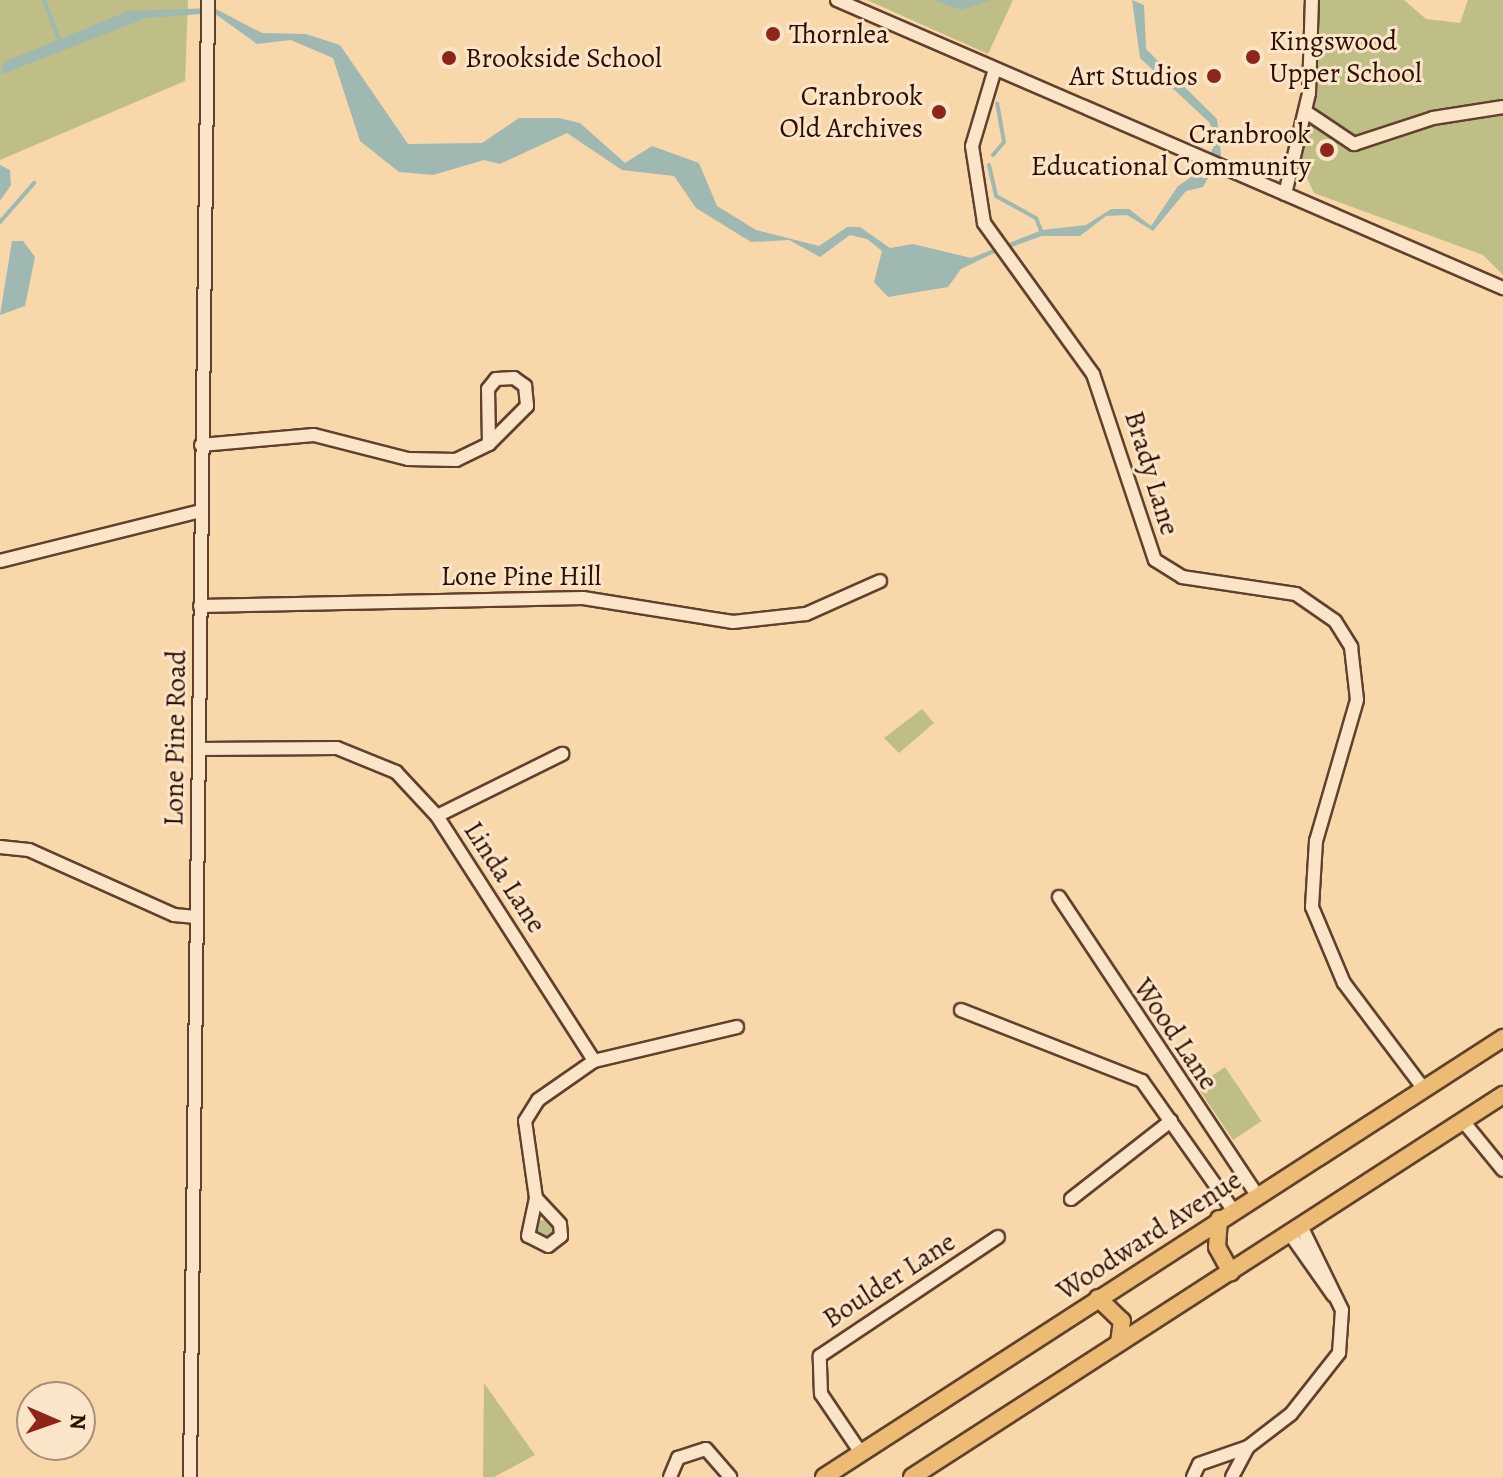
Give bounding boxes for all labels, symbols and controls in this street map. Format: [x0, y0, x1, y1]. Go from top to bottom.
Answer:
place label: Thornlea [789, 17, 889, 51]
place label: Kingswood Upper School [1269, 24, 1422, 90]
marker: Thornlea [764, 25, 782, 43]
place label: Brookside School [465, 41, 662, 75]
marker: Kingswood Upper School [1244, 48, 1262, 66]
marker: Brookside School [440, 49, 458, 67]
place label: Art Studios [1069, 59, 1198, 93]
marker: Art Studios [1205, 67, 1223, 85]
place label: Cranbrook Old Archives [779, 79, 923, 145]
marker: Cranbrook Old Archives [930, 103, 948, 121]
place label: Cranbrook Educational Community [1031, 117, 1311, 183]
marker: Cranbrook Educational Community [1318, 141, 1336, 159]
street label: Brady Lane [1117, 407, 1187, 539]
street label: Lone Pine Hill [441, 559, 601, 593]
street label: Lone Pine Road [157, 650, 193, 826]
street label: Linda Lane [457, 815, 553, 939]
street label: Wood Lane [1126, 972, 1226, 1096]
street label: Woodward Avenue [1050, 1163, 1248, 1307]
street label: Boulder Lane [816, 1225, 962, 1335]
north arrow [16, 1381, 96, 1461]
text: N [63, 1413, 93, 1430]

